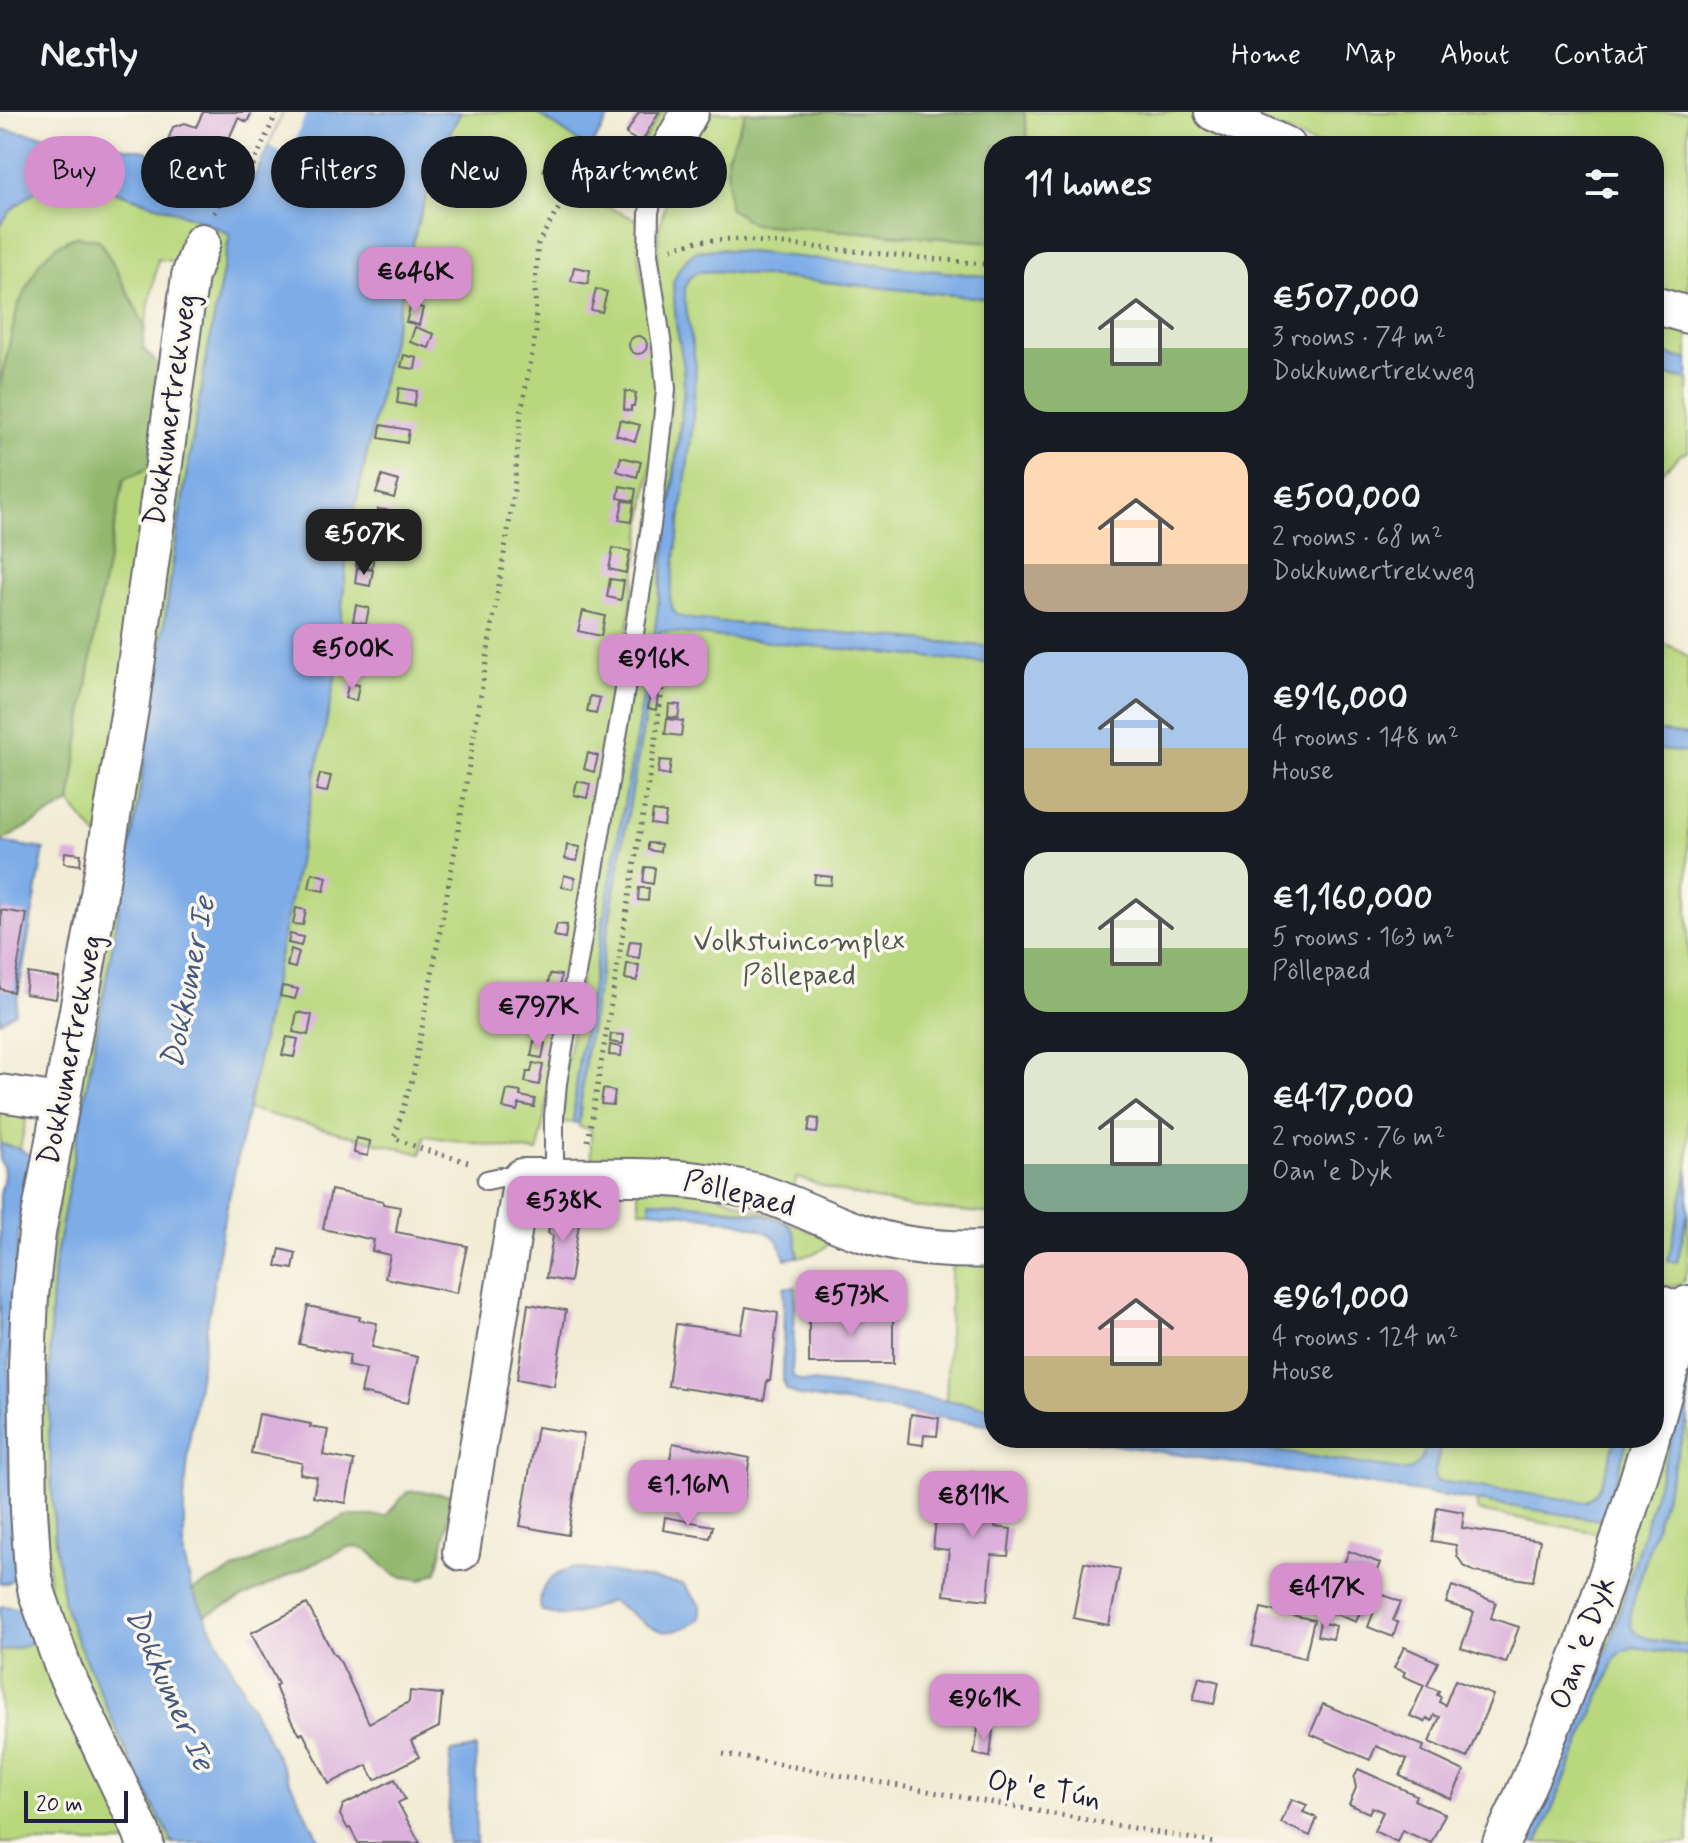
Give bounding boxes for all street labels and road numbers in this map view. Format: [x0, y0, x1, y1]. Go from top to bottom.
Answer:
street label: Dokkumertrekweg [135, 291, 207, 529]
street label: Dokkumertrekweg [30, 931, 112, 1169]
street label: Pôllepaed [679, 1161, 799, 1227]
street label: Oan 'e Dyk [1541, 1571, 1625, 1715]
street label: Op 'e Tún [984, 1761, 1104, 1819]

